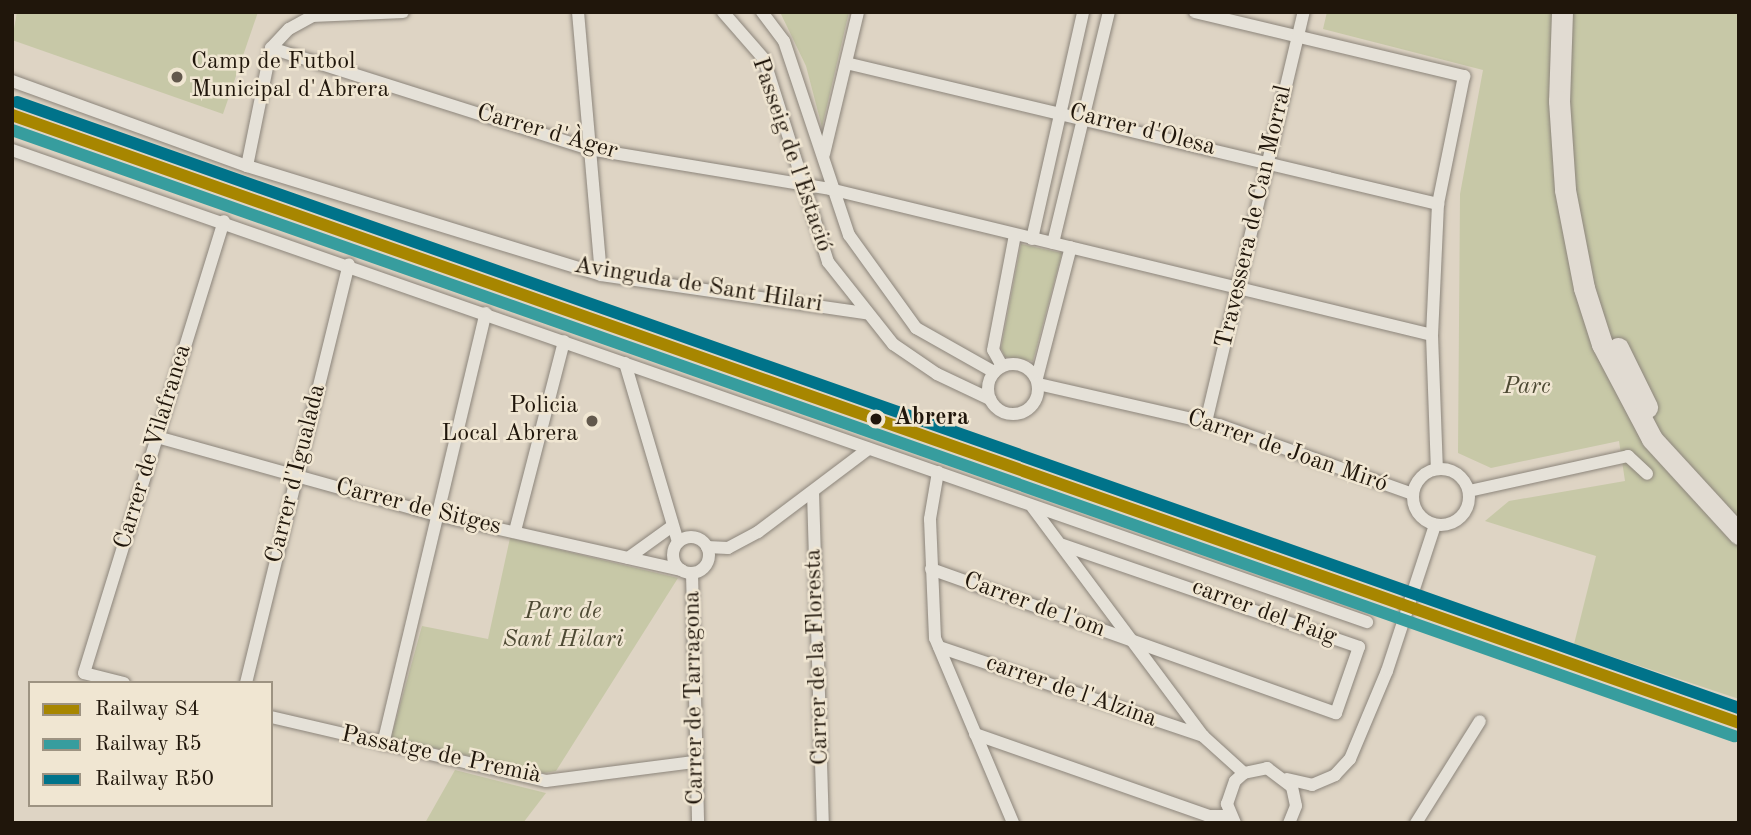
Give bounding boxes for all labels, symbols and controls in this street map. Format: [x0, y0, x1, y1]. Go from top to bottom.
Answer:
place label: Camp de Futbol Municipal d'Abrera [191, 49, 389, 105]
street label: Passeig de l'Estació [744, 54, 838, 256]
marker: Camp de Futbol Municipal d'Abrera [169, 69, 185, 85]
street label: Travessera de Can Morral [1211, 83, 1299, 351]
street label: Carrer d'Àger [473, 99, 621, 167]
street label: Carrer d'Olesa [1066, 99, 1218, 163]
street label: Avinguda de Sant Hilari [572, 252, 824, 320]
street label: Carrer de Vilafranca [109, 341, 199, 553]
park label: Parc [1503, 374, 1551, 402]
street label: Carrer d'Igualada [261, 382, 333, 566]
place label: Policia Local Abrera [441, 393, 578, 449]
street label: Carrer de Joan Miró [1183, 404, 1391, 500]
place label: Abrera [894, 405, 969, 433]
marker: Abrera [864, 407, 888, 431]
marker: Policia Local Abrera [584, 413, 600, 429]
street label: Carrer de Sitges [332, 474, 504, 542]
street label: Carrer de la Floresta [800, 548, 836, 766]
street label: Carrer de l'om [959, 567, 1109, 645]
street label: carrer del Faig [1187, 573, 1341, 653]
street label: Carrer de Tarragona [679, 591, 711, 805]
park label: Parc de Sant Hilari [502, 599, 624, 655]
street label: carrer de l'Alzina [982, 649, 1160, 735]
legend [28, 681, 273, 807]
text: Railway S4 [95, 699, 200, 720]
street label: Passatge de Premià [338, 721, 544, 791]
text: Railway R5 [95, 734, 202, 755]
text: Railway R50 [95, 769, 214, 790]

